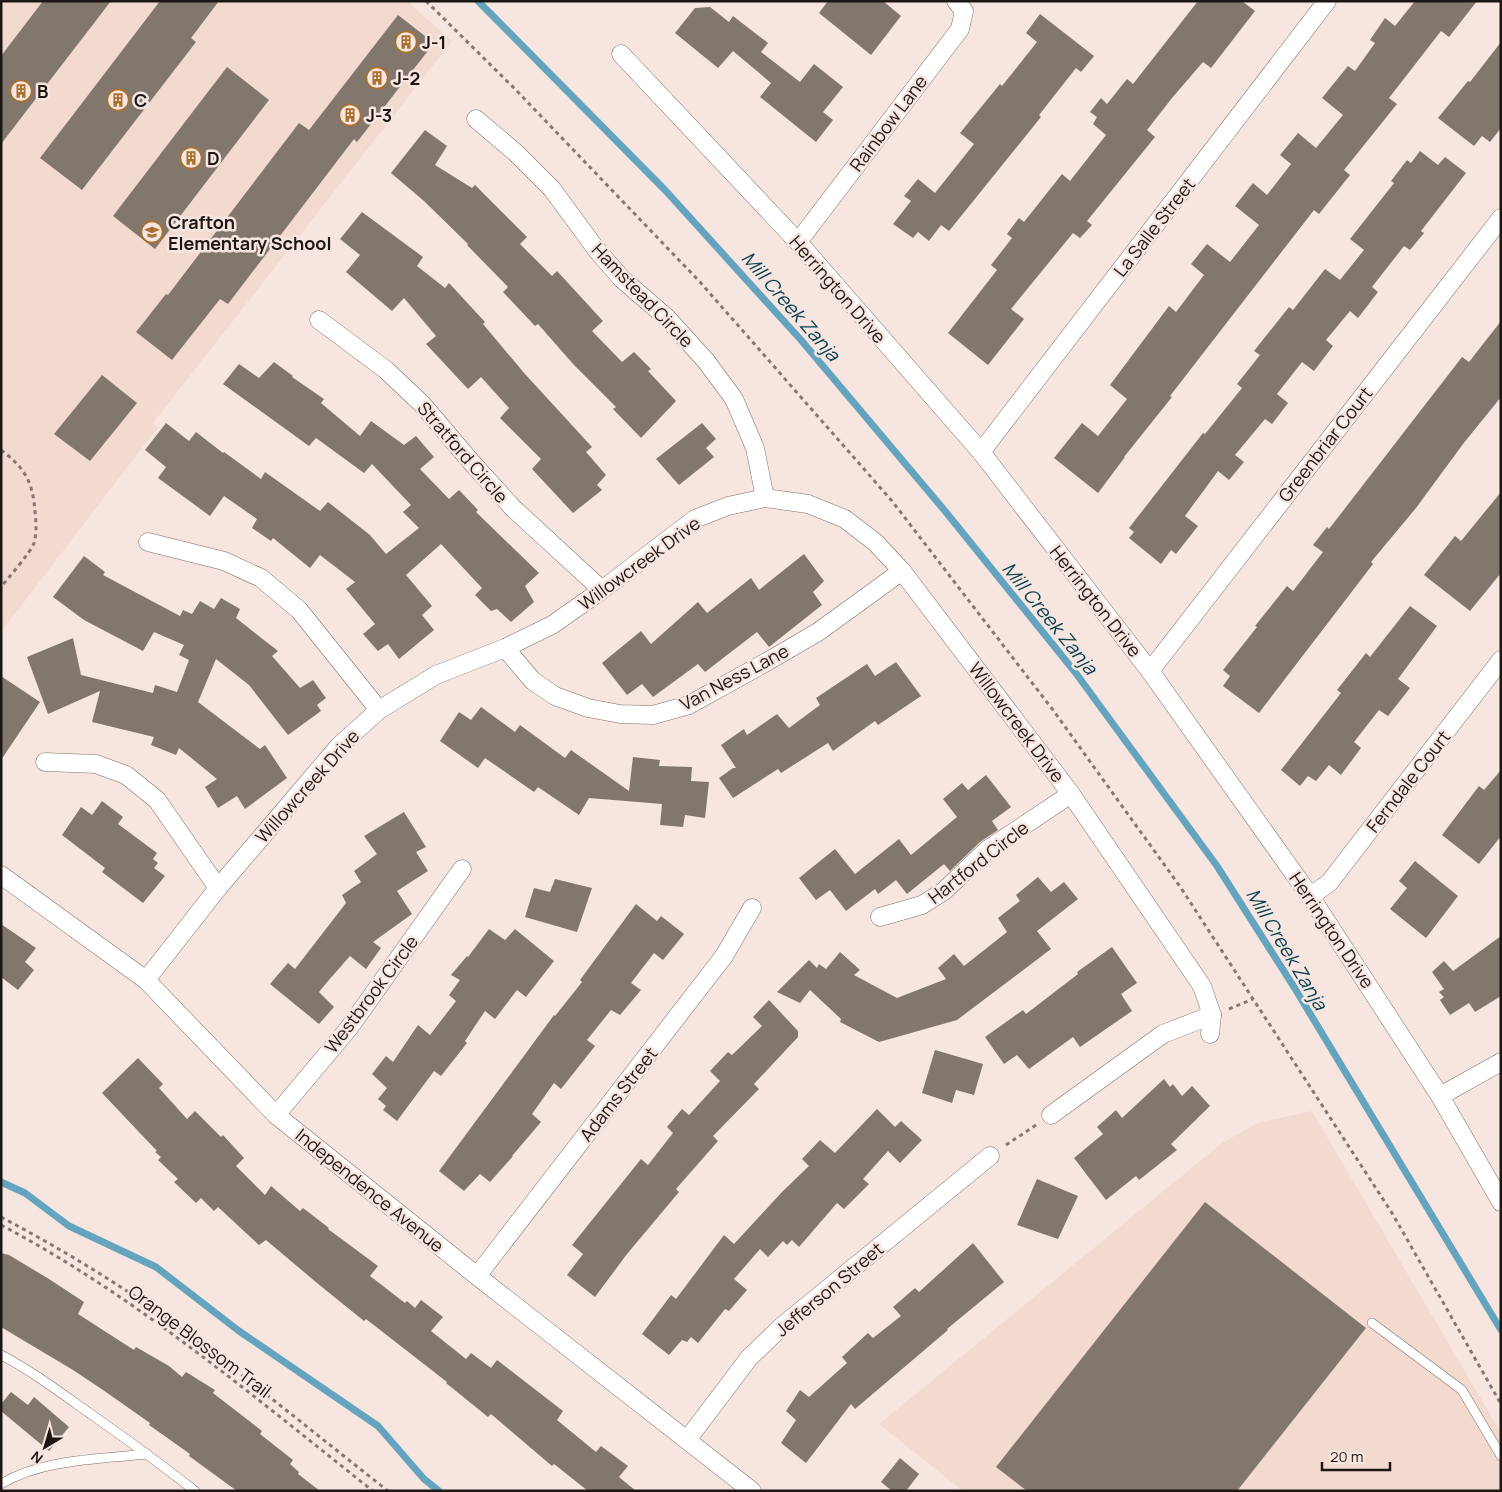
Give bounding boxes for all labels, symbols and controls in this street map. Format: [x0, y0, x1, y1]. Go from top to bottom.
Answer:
building icon: J-1 [394, 30, 418, 54]
place label: J-1 [422, 30, 446, 54]
building icon: J-2 [365, 66, 389, 90]
place label: J-2 [393, 66, 420, 90]
street label: Rainbow Lane [844, 70, 932, 176]
building icon: B [9, 79, 33, 103]
place label: B [37, 79, 48, 103]
building icon: C [106, 88, 130, 112]
place label: C [134, 88, 147, 112]
building icon: J-3 [338, 103, 362, 127]
place label: J-3 [366, 103, 392, 127]
building icon: D [179, 146, 203, 170]
place label: D [207, 146, 220, 170]
street label: La Salle Street [1108, 173, 1200, 281]
place label: Crafton Elementary School [168, 210, 331, 255]
school or university icon: Crafton Elementary School [140, 220, 164, 244]
street label: Herrington Drive [785, 230, 891, 348]
street label: Hamstead Circle [587, 238, 699, 352]
water label: Mill Creek Zanja [736, 246, 847, 368]
street label: Greenbriar Court [1273, 382, 1377, 506]
street label: Stratford Circle [412, 396, 514, 508]
street label: Willowcreek Drive [573, 511, 705, 615]
street label: Herrington Drive [1045, 540, 1147, 662]
water label: Mill Creek Zanja [997, 556, 1104, 681]
street label: Van Ness Lane [675, 638, 793, 716]
street label: Willowcreek Drive [964, 657, 1070, 787]
street label: Willowcreek Drive [250, 724, 364, 848]
street label: Ferndale Court [1361, 725, 1455, 837]
street label: Hartford Circle [923, 815, 1033, 909]
street label: Herrington Drive [1284, 867, 1380, 993]
water label: Mill Creek Zanja [1240, 883, 1334, 1016]
street label: Westbrook Circle [319, 930, 423, 1058]
street label: Adams Street [574, 1042, 662, 1146]
street label: Independence Avenue [291, 1123, 449, 1257]
street label: Jefferson Street [770, 1237, 888, 1341]
street label: Orange Blossom Trail [124, 1279, 276, 1403]
north arrow [20, 1422, 70, 1472]
scale bar [1322, 1440, 1390, 1472]
text: 20 m [1330, 1446, 1363, 1467]
text: N [27, 1447, 47, 1468]

